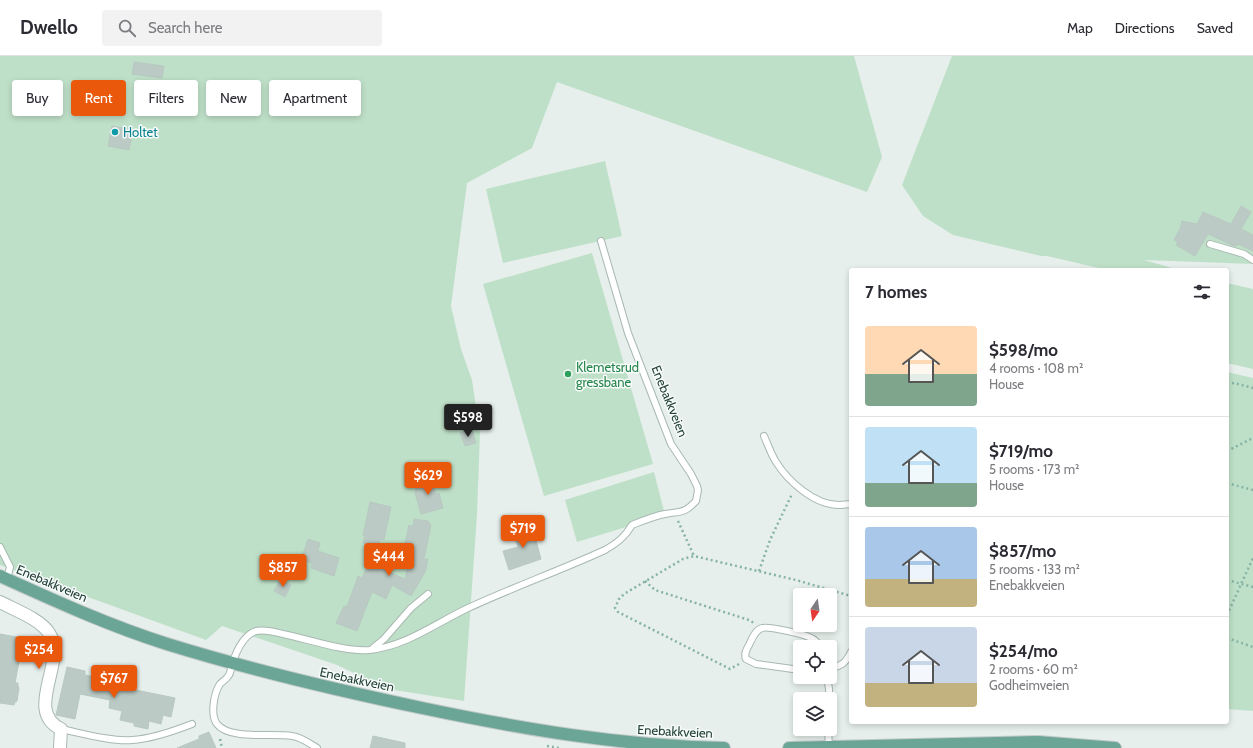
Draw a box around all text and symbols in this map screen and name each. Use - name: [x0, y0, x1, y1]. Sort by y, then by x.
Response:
- search box: [102, 10, 382, 46]
- text: Dwello: [20, 16, 78, 39]
- icon: search: [116, 17, 138, 39]
- text: Search here: [148, 19, 222, 37]
- text: Map: [1067, 19, 1093, 37]
- text: Directions: [1115, 19, 1175, 37]
- text: Saved: [1197, 19, 1233, 37]
- chip: Buy: [12, 80, 63, 116]
- chip: Rent: [71, 80, 126, 116]
- chip: Filters: [134, 80, 198, 116]
- chip: New: [206, 80, 261, 116]
- chip: Apartment: [269, 80, 361, 116]
- place label: Holtet: [123, 124, 158, 140]
- marker: Holtet: [110, 127, 120, 137]
- icon: filters: [1191, 281, 1213, 303]
- text: 7 homes: [865, 282, 927, 302]
- text: $598/mo: [989, 340, 1058, 360]
- icon: home: [897, 342, 945, 390]
- place label: Klemetsrud gressbane: [576, 359, 639, 390]
- text: 4 rooms · 108 m²: [989, 360, 1083, 376]
- street label: Enebakkveien: [648, 363, 692, 439]
- marker: Klemetsrud gressbane: [563, 369, 573, 379]
- text: House: [989, 376, 1024, 392]
- pin: $598: [444, 404, 492, 438]
- text: $598: [453, 409, 483, 425]
- text: $719/mo: [989, 441, 1053, 461]
- icon: home: [897, 443, 945, 491]
- text: 5 rooms · 173 m²: [989, 461, 1079, 477]
- pin: $629: [404, 462, 452, 496]
- text: $629: [413, 467, 443, 483]
- text: House: [989, 477, 1024, 493]
- pin: $719: [499, 515, 547, 549]
- text: $719: [510, 520, 536, 536]
- text: $857/mo: [989, 541, 1056, 561]
- pin: $444: [365, 543, 413, 577]
- icon: home: [897, 543, 945, 591]
- text: $444: [373, 548, 405, 564]
- pin: $857: [259, 554, 307, 588]
- text: $857: [268, 559, 298, 575]
- street label: Enebakkveien: [14, 561, 90, 605]
- text: 5 rooms · 133 m²: [989, 561, 1080, 577]
- text: Enebakkveien: [989, 577, 1065, 593]
- north arrow: [793, 588, 837, 632]
- map controls: [793, 588, 837, 736]
- pin: $254: [15, 636, 63, 670]
- button: locate: [793, 640, 837, 684]
- text: $254: [24, 641, 54, 657]
- text: $254/mo: [989, 641, 1058, 661]
- icon: home: [897, 643, 945, 691]
- text: 2 rooms · 60 m²: [989, 661, 1078, 677]
- street label: Enebakkveien: [318, 663, 396, 695]
- pin: $767: [90, 665, 138, 699]
- text: $767: [100, 670, 128, 686]
- text: Godheimveien: [989, 677, 1069, 693]
- button: layers: [793, 692, 837, 736]
- street label: Enebakkveien: [637, 721, 713, 741]

